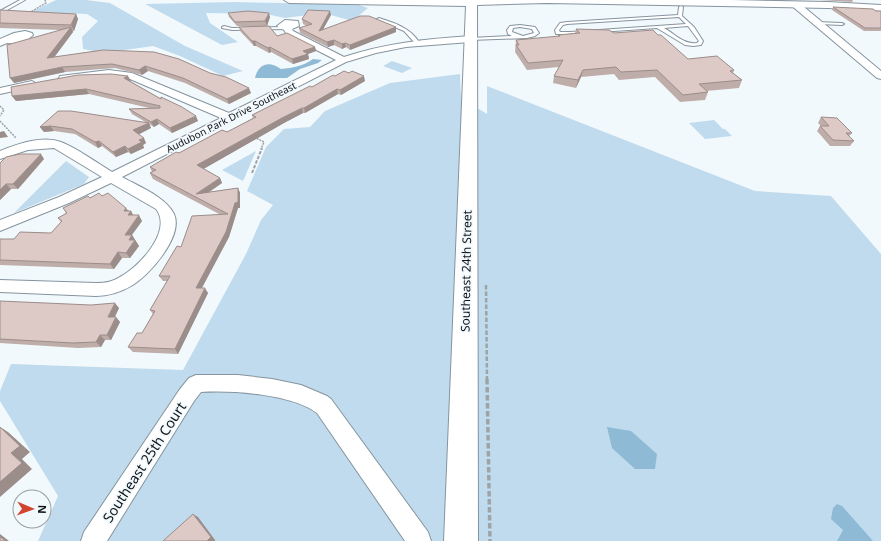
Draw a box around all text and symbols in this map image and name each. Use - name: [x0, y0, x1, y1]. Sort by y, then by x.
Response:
- street label: Audubon Park Drive Southeast: [164, 78, 299, 156]
- street label: Southeast 24th Street: [456, 209, 476, 332]
- street label: Southeast 25th Court: [98, 398, 190, 526]
- north arrow: [12, 489, 52, 529]
- text: N: [35, 505, 50, 514]

